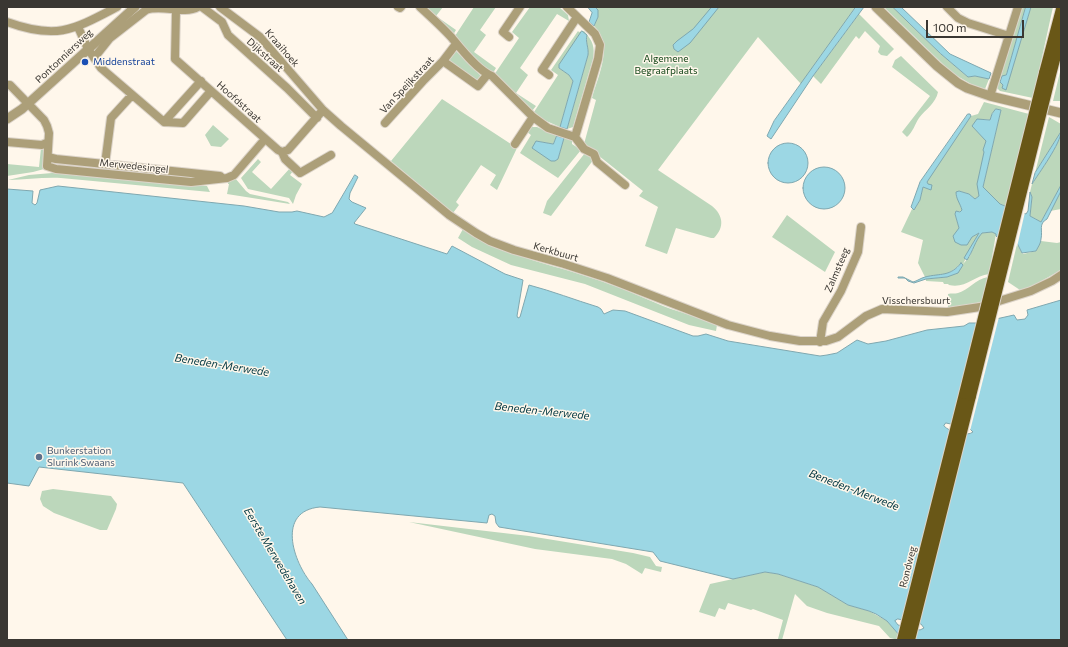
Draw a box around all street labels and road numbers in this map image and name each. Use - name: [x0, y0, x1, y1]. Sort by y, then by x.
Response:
- street label: Pontonniersweg: [33, 26, 95, 86]
- street label: Kraaihoek: [262, 27, 302, 69]
- street label: Dijkstraat: [244, 35, 286, 75]
- street label: Van Speijkstraat: [377, 54, 437, 116]
- street label: Hoofdstraat: [214, 79, 264, 125]
- street label: Merwedesingel: [99, 156, 169, 176]
- street label: Kerkbuurt: [532, 240, 580, 264]
- street label: Zalmsteeg: [822, 246, 852, 294]
- street label: Visschersbuurt: [882, 295, 950, 307]
- street label: Rondweg: [897, 545, 919, 589]

